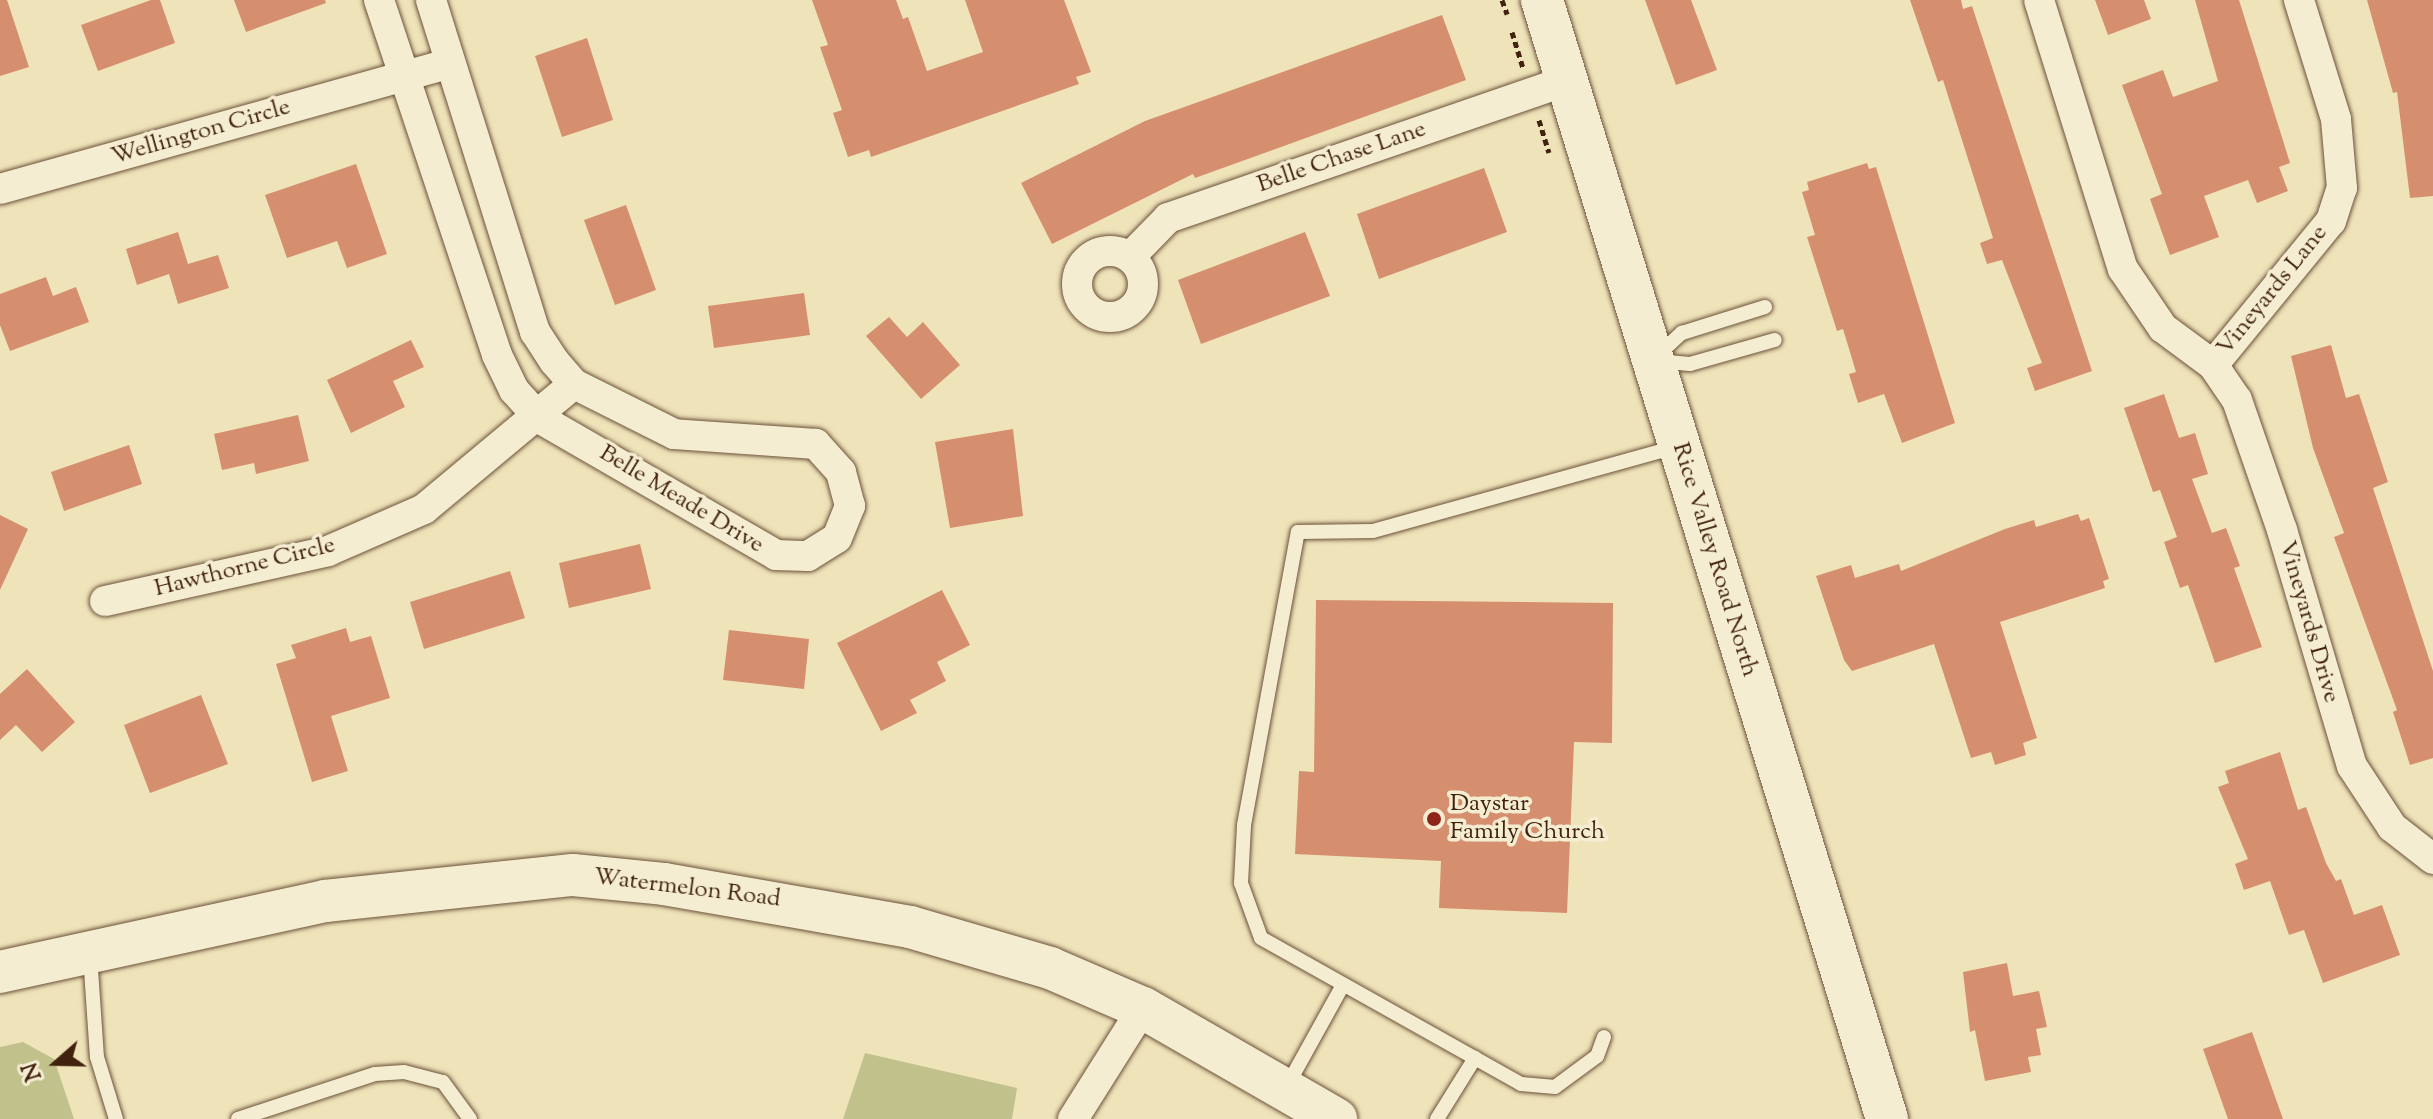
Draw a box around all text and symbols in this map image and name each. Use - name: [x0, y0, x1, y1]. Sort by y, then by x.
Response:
- street label: Wellington Circle: [108, 94, 294, 172]
- street label: Belle Chase Lane: [1254, 116, 1430, 200]
- street label: Vineyards Lane: [2211, 220, 2335, 362]
- street label: Rice Valley Road North: [1665, 439, 1763, 681]
- street label: Belle Meade Drive: [594, 440, 768, 560]
- street label: Hawthorne Circle: [152, 532, 338, 604]
- street label: Vineyards Drive: [2271, 538, 2345, 706]
- place label: Daystar Family Church: [1450, 791, 1605, 847]
- marker: Daystar Family Church: [1425, 810, 1443, 828]
- street label: Watermelon Road: [592, 863, 782, 915]
- north arrow: [16, 1023, 96, 1103]
- text: N: [15, 1057, 51, 1085]

